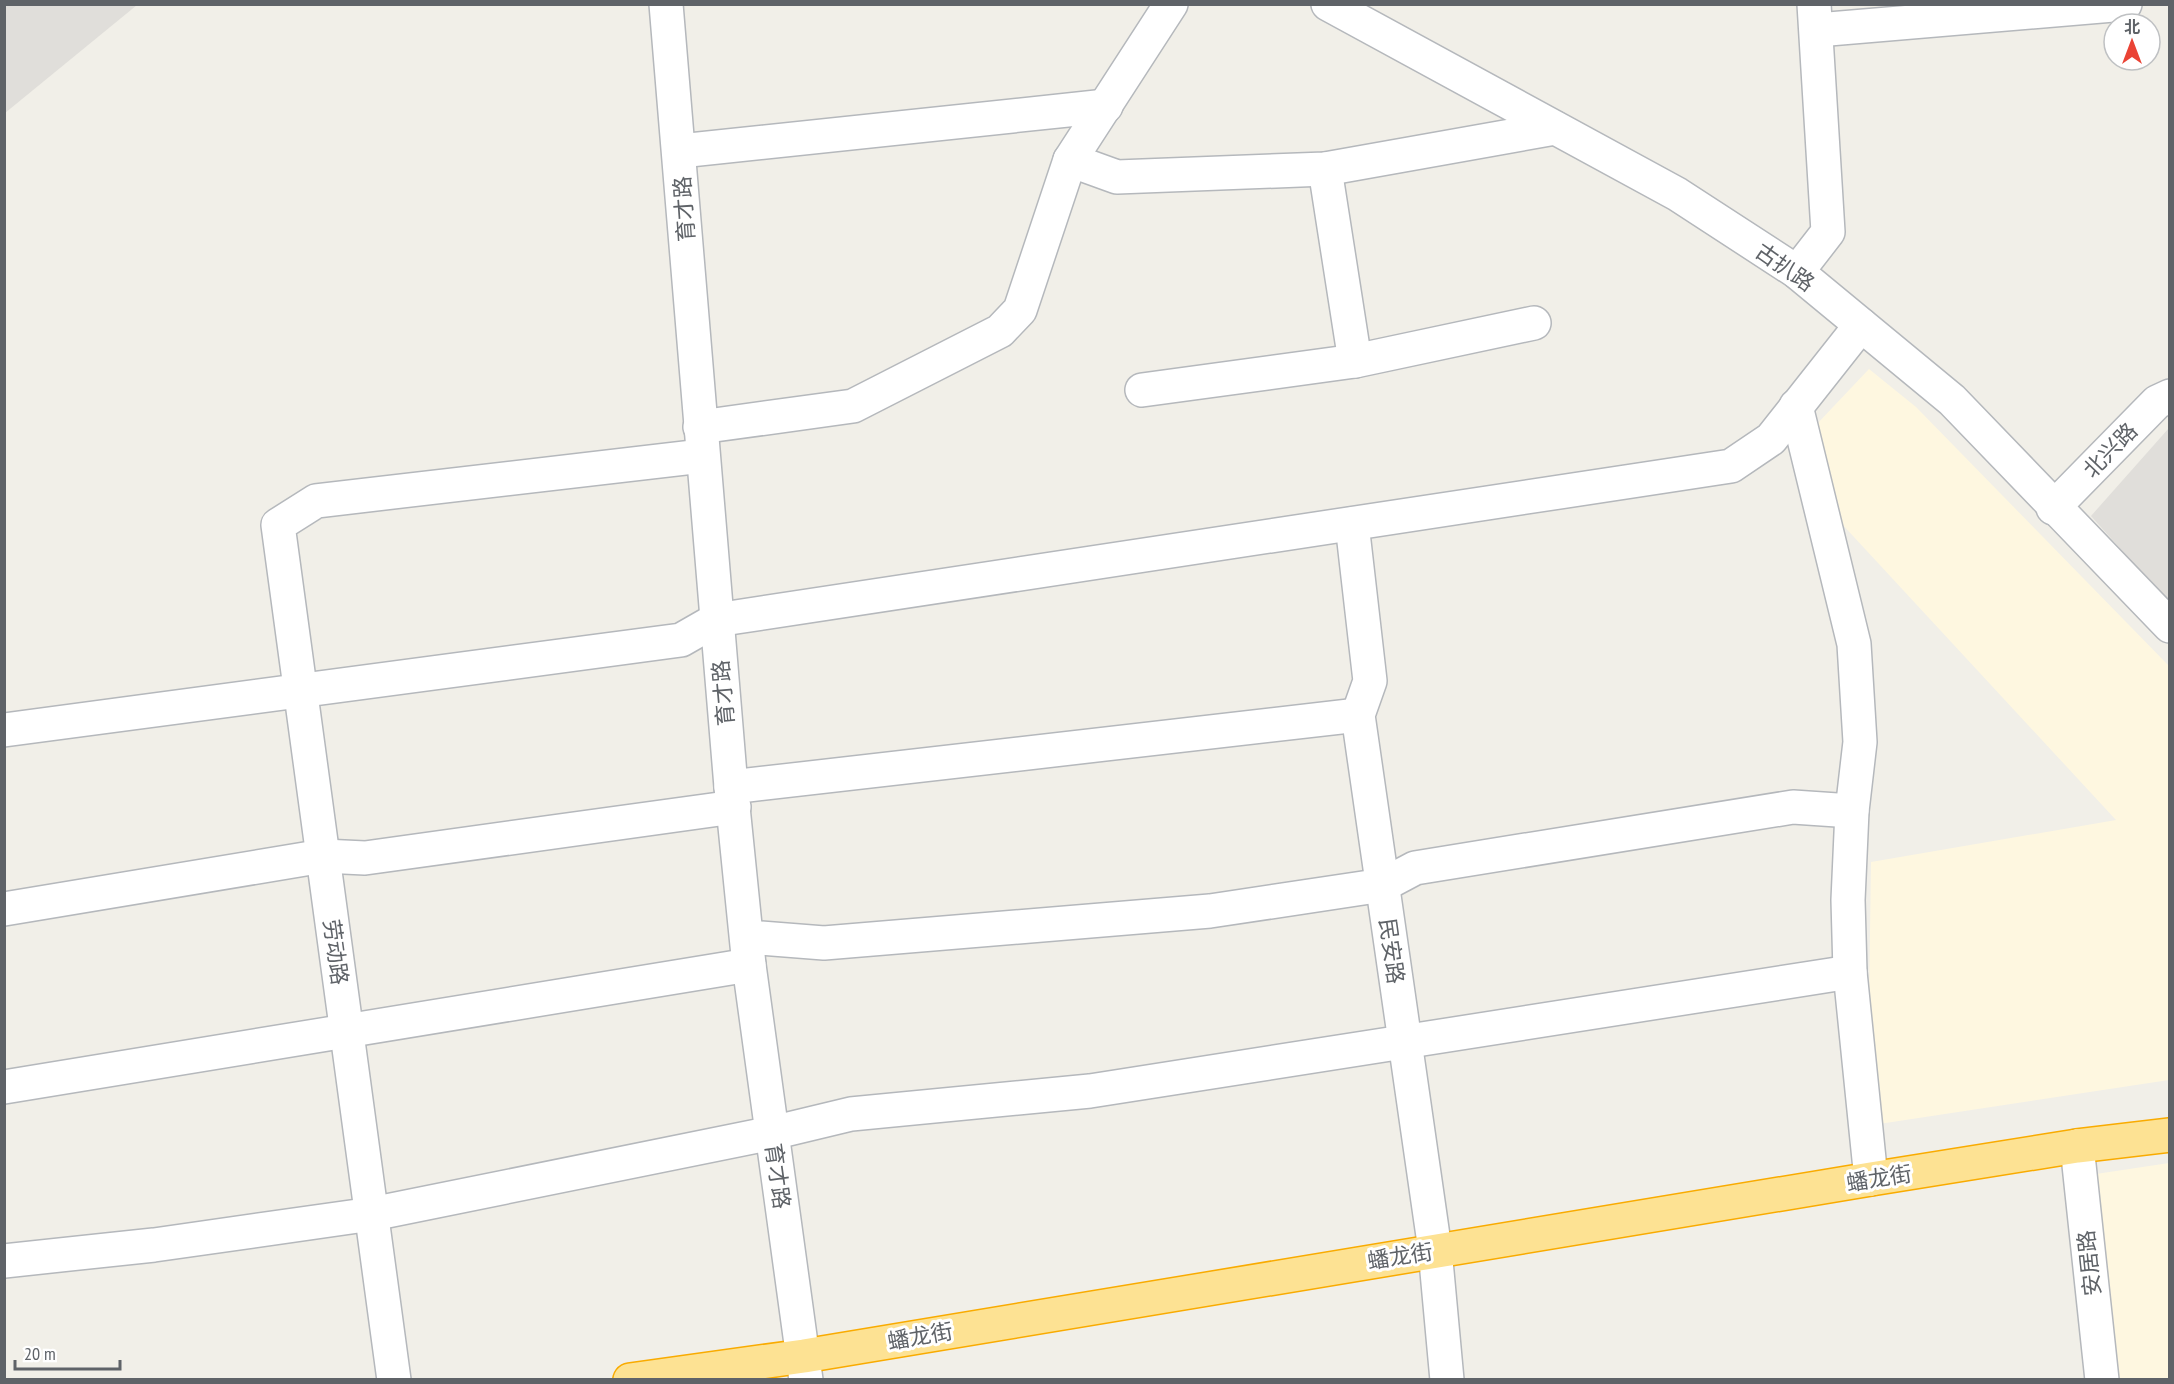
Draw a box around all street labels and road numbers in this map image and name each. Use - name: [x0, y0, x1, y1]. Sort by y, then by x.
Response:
- street label: 育才路: [668, 175, 700, 243]
- street label: 古扒路: [1750, 237, 1820, 297]
- street label: 北兴路: [2077, 417, 2143, 483]
- street label: 育才路: [706, 659, 740, 727]
- street label: 民安路: [1374, 916, 1410, 986]
- street label: 劳动路: [318, 917, 354, 987]
- street label: 育才路: [760, 1141, 796, 1211]
- street label: 蟠龙街: [1844, 1159, 1914, 1197]
- street label: 安居路: [2072, 1229, 2106, 1297]
- street label: 蟠龙街: [1365, 1237, 1435, 1275]
- street label: 蟠龙街: [885, 1316, 955, 1356]

